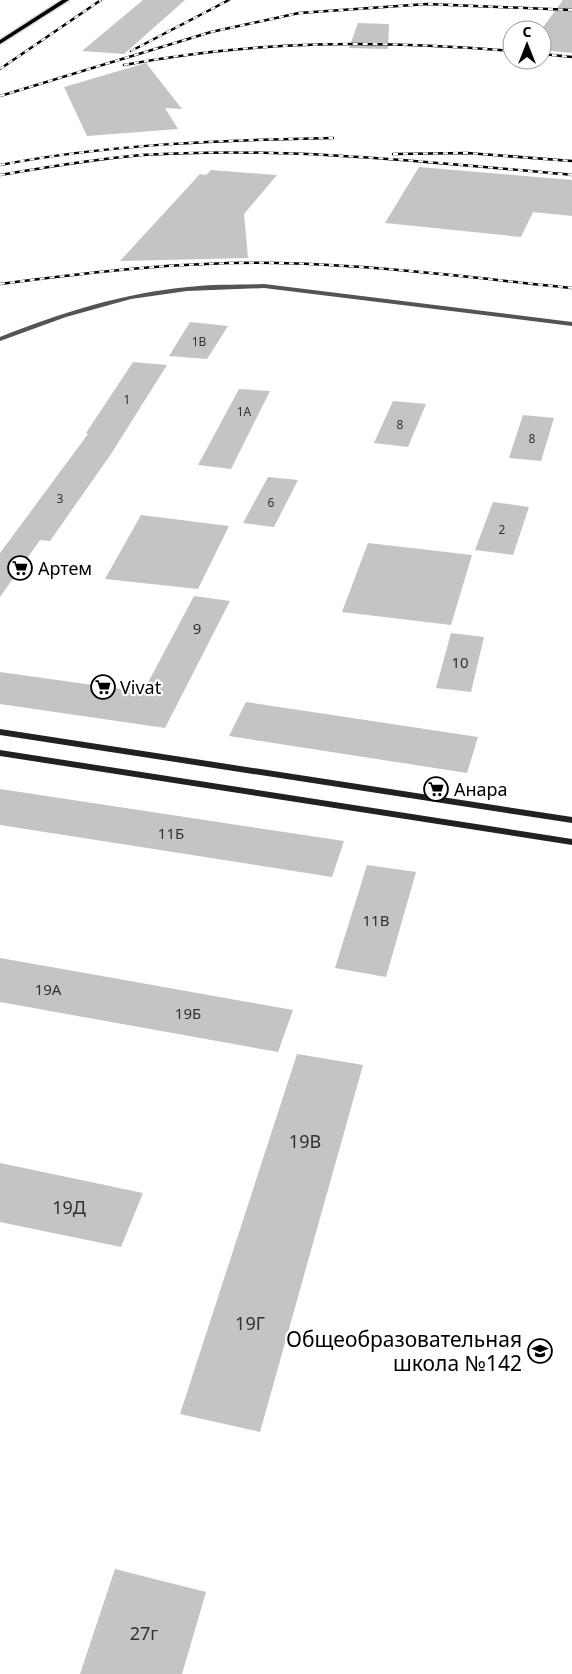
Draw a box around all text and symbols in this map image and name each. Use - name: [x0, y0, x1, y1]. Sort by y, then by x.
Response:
- north arrow: [502, 20, 552, 70]
- text: С: [522, 22, 532, 41]
- house number: 1В: [192, 333, 207, 350]
- house number: 1: [124, 391, 130, 408]
- house number: 1А: [237, 403, 252, 420]
- house number: 8: [397, 416, 404, 433]
- house number: 8: [529, 430, 536, 447]
- house number: 3: [57, 490, 64, 507]
- house number: 6: [268, 494, 275, 511]
- house number: 2: [499, 521, 506, 538]
- supermarket icon: Артем: [7, 555, 33, 581]
- place label: Артем: [38, 556, 92, 580]
- house number: 9: [193, 618, 201, 638]
- house number: 10: [451, 652, 469, 672]
- supermarket icon: Vivat: [90, 674, 116, 700]
- place label: Vivat: [120, 675, 162, 699]
- supermarket icon: Анара: [423, 776, 449, 802]
- place label: Анара: [454, 777, 508, 801]
- house number: 11Б: [158, 823, 184, 843]
- house number: 11В: [363, 910, 389, 930]
- house number: 19А: [35, 979, 62, 999]
- house number: 19Б: [175, 1003, 201, 1023]
- house number: 19В: [289, 1129, 321, 1153]
- house number: 19Д: [52, 1195, 86, 1219]
- house number: 19Г: [235, 1311, 265, 1335]
- place label: Общеобразовательная школа №142: [286, 1325, 522, 1377]
- school or university icon: Общеобразовательная школа №142: [527, 1338, 553, 1364]
- house number: 27г: [130, 1621, 158, 1645]

